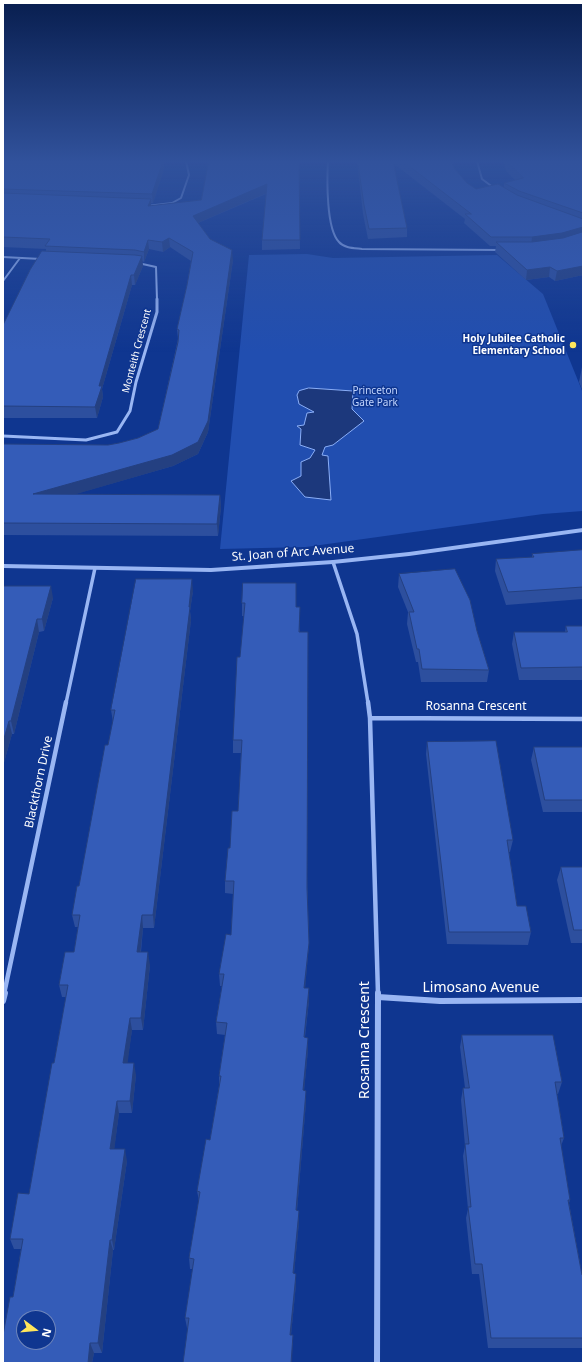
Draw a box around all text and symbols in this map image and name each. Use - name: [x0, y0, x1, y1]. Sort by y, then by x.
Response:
- street label: Monteith Crescent: [120, 308, 154, 394]
- place label: Holy Jubilee Catholic Elementary School: [463, 333, 565, 356]
- marker: Holy Jubilee Catholic Elementary School: [568, 340, 578, 350]
- park label: Princeton Gate Park: [352, 385, 398, 408]
- street label: St. Joan of Arc Avenue: [231, 542, 355, 564]
- street label: Rosanna Crescent: [426, 700, 526, 714]
- street label: Blackthorn Drive: [22, 735, 56, 829]
- street label: Limosano Avenue: [423, 980, 539, 996]
- street label: Rosanna Crescent: [357, 981, 373, 1099]
- north arrow: [16, 1310, 56, 1350]
- text: N: [39, 1327, 56, 1340]

